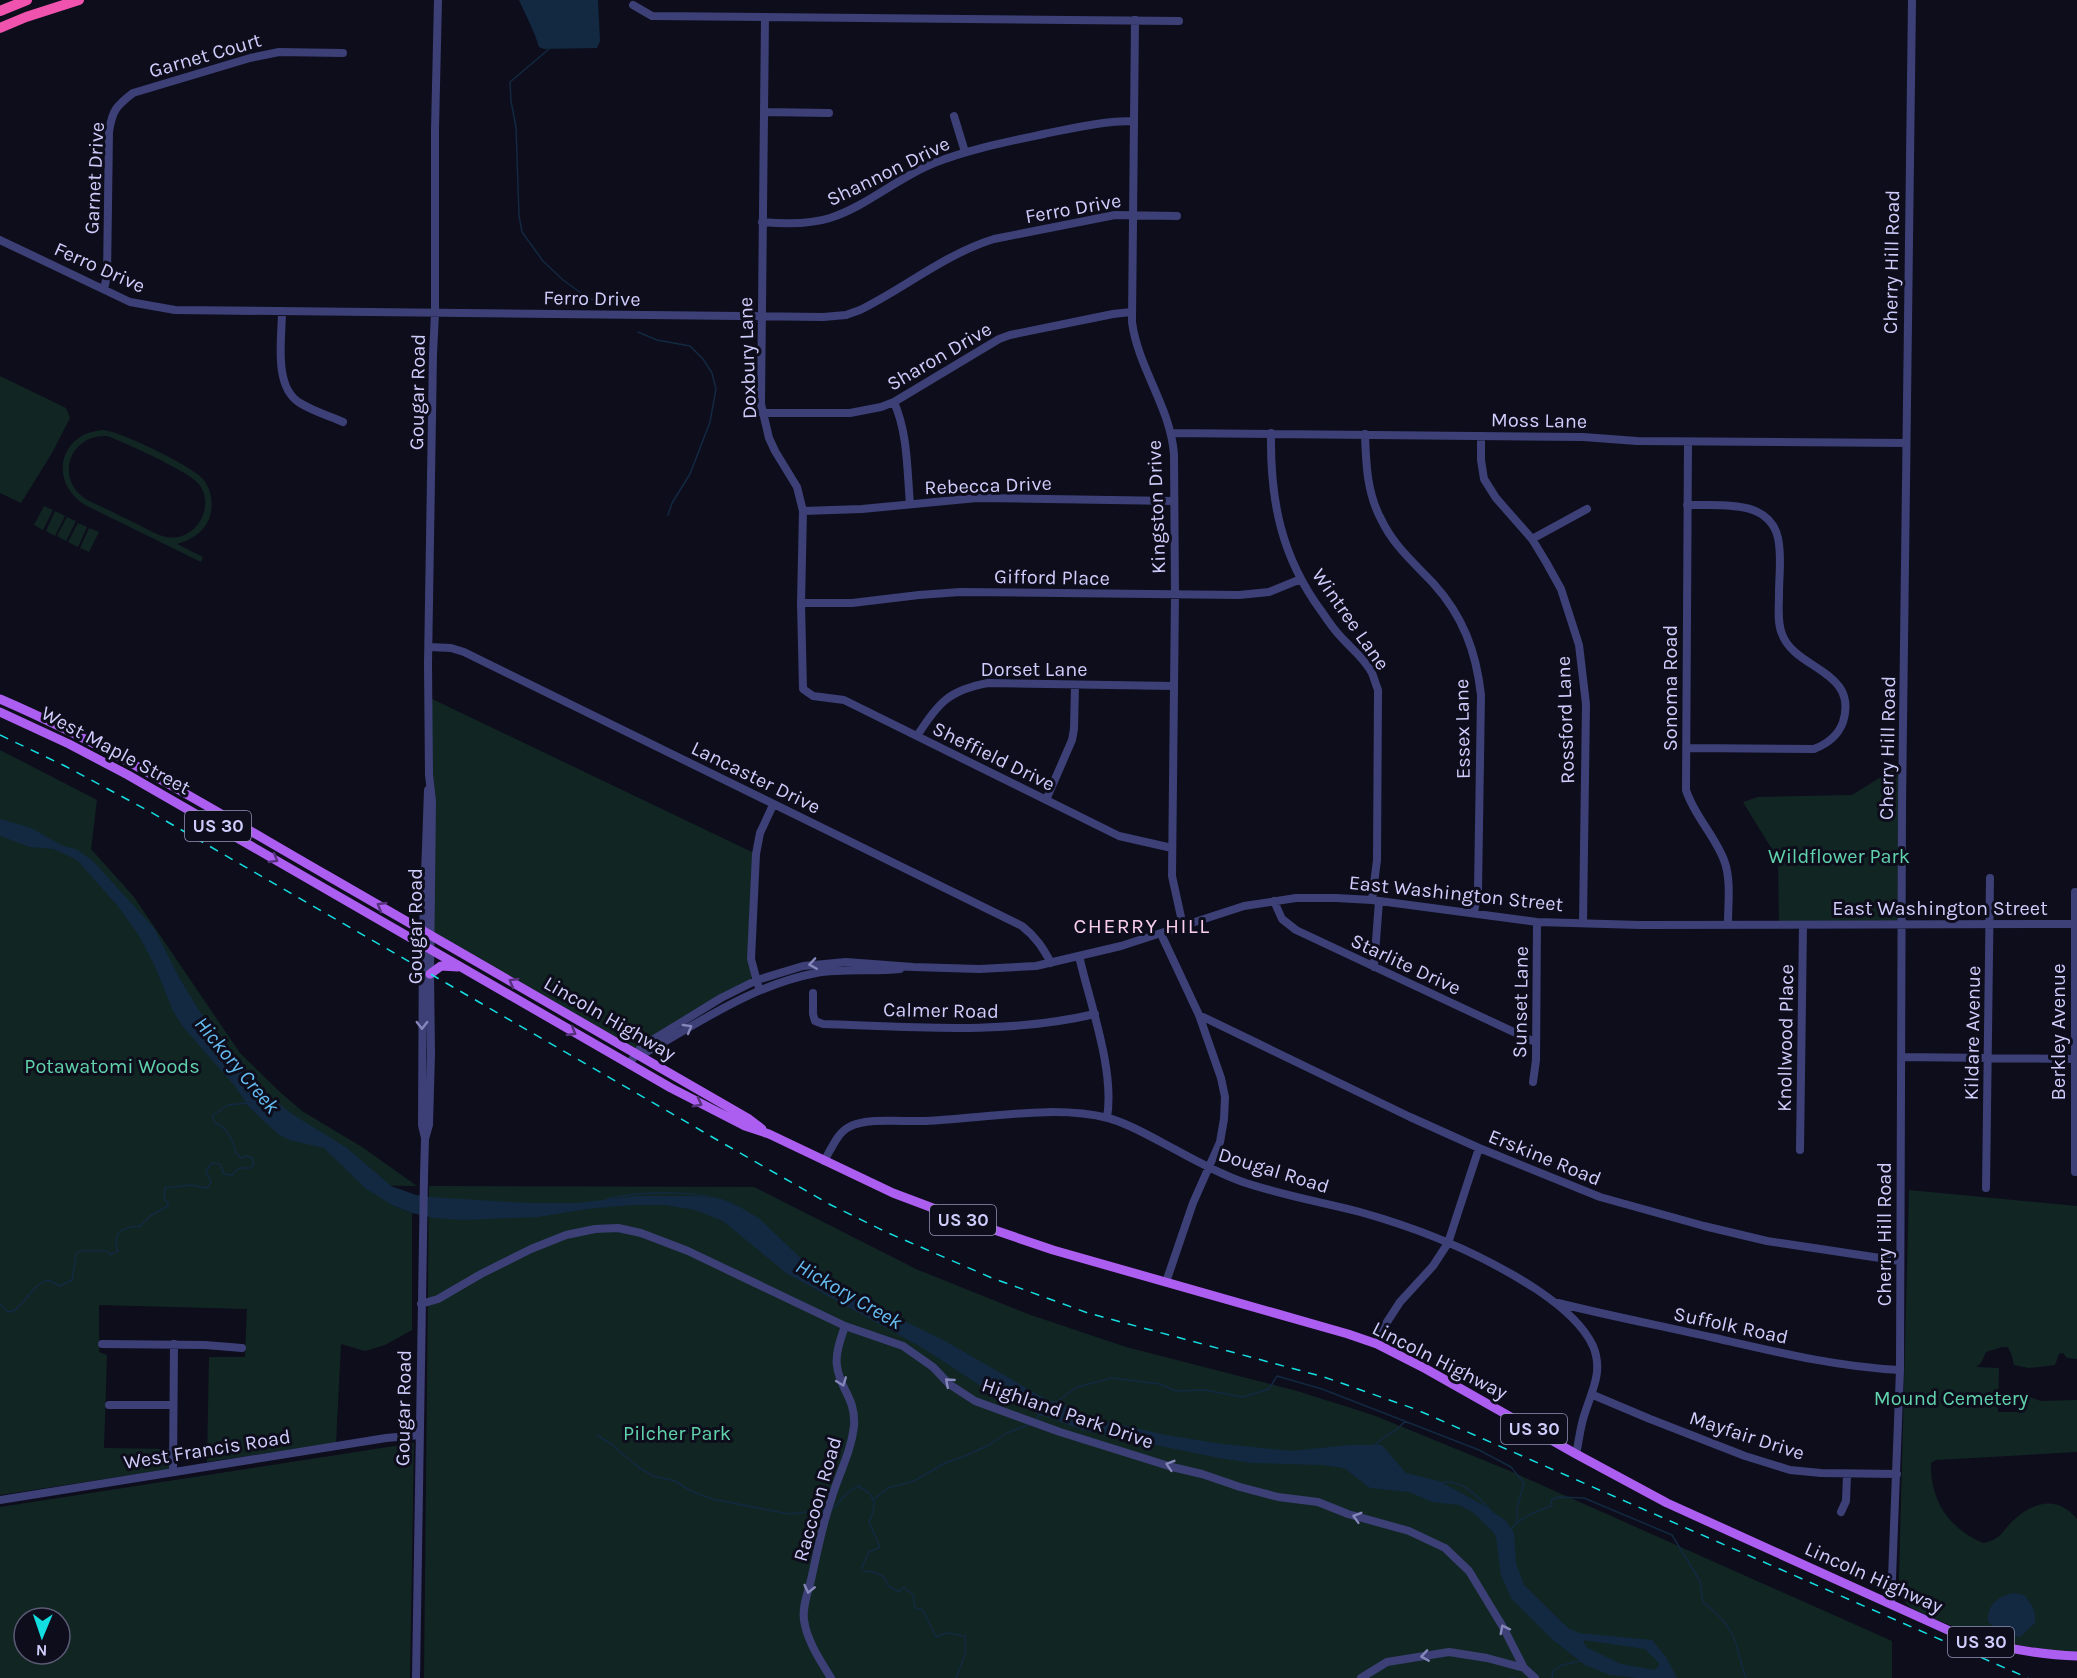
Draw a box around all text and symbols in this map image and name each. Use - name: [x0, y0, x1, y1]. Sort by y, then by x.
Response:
- street label: Garnet Court: [146, 28, 264, 82]
- street label: Garnet Drive: [80, 121, 109, 235]
- street label: Shannon Drive: [823, 132, 953, 211]
- street label: Ferro Drive: [1023, 189, 1123, 228]
- street label: Cherry Hill Road: [1879, 190, 1904, 334]
- street label: Ferro Drive: [51, 237, 149, 298]
- street label: Ferro Drive: [543, 286, 641, 311]
- street label: Doxbury Lane: [734, 296, 761, 420]
- street label: Sharon Drive: [883, 317, 996, 396]
- street label: Gougar Road: [405, 334, 430, 450]
- street label: Moss Lane: [1491, 408, 1587, 433]
- street label: Kingston Drive: [1143, 440, 1170, 574]
- street label: Rebecca Drive: [924, 472, 1052, 499]
- street label: Wintree Lane: [1307, 564, 1394, 674]
- street label: Gifford Place: [994, 565, 1110, 590]
- street label: Sonoma Road: [1659, 625, 1682, 751]
- street label: Rossford Lane: [1552, 656, 1579, 784]
- street label: Dorset Lane: [980, 658, 1088, 681]
- street label: Cherry Hill Road: [1875, 676, 1900, 820]
- street label: Essex Lane: [1450, 679, 1475, 779]
- street label: West Maple Street: [37, 701, 195, 800]
- street label: Sheffield Drive: [929, 717, 1059, 796]
- street label: Lancaster Drive: [687, 736, 824, 819]
- road number: US 30: [185, 811, 251, 841]
- park label: Wildflower Park: [1768, 845, 1910, 868]
- one-way arrow: [267, 851, 278, 863]
- street label: Gougar Road: [404, 868, 427, 984]
- street label: East Washington Street: [1348, 871, 1565, 916]
- street label: East Washington Street: [1832, 897, 2048, 920]
- one-way arrow: [377, 902, 387, 914]
- district label: CHERRY HILL: [1074, 914, 1211, 938]
- street label: Starlite Drive: [1347, 929, 1464, 1000]
- street label: Sunset Lane: [1508, 946, 1533, 1058]
- one-way arrow: [808, 958, 818, 970]
- street label: Knollwood Place: [1773, 964, 1798, 1112]
- street label: Berkley Avenue: [2047, 964, 2070, 1100]
- street label: Kildare Avenue: [1960, 965, 1985, 1101]
- street label: Lincoln Highway: [540, 971, 680, 1066]
- one-way arrow: [509, 978, 519, 990]
- street label: Calmer Road: [883, 998, 999, 1023]
- water label: Hickory Creek: [190, 1012, 285, 1118]
- one-way arrow: [416, 1021, 428, 1030]
- one-way arrow: [682, 1024, 692, 1036]
- one-way arrow: [566, 1025, 577, 1036]
- park label: Potawatomi Woods: [24, 1055, 200, 1078]
- one-way arrow: [692, 1096, 703, 1107]
- street label: Erskine Road: [1485, 1124, 1604, 1190]
- street label: Dougal Road: [1216, 1143, 1332, 1198]
- street label: Cherry Hill Road: [1873, 1162, 1896, 1306]
- road number: US 30: [930, 1205, 996, 1235]
- water label: Hickory Creek: [792, 1254, 907, 1334]
- street label: Suffolk Road: [1672, 1302, 1790, 1349]
- street label: Lincoln Highway: [1368, 1316, 1511, 1404]
- street label: Gougar Road: [391, 1350, 416, 1466]
- street label: Highland Park Drive: [979, 1373, 1157, 1454]
- one-way arrow: [835, 1376, 848, 1387]
- one-way arrow: [945, 1378, 956, 1389]
- park label: Mound Cemetery: [1874, 1387, 2028, 1410]
- street label: Mayfair Drive: [1686, 1406, 1807, 1465]
- road number: US 30: [1501, 1414, 1567, 1444]
- park label: Pilcher Park: [623, 1422, 731, 1445]
- street label: West Francis Road: [122, 1425, 292, 1474]
- street label: Raccoon Road: [789, 1434, 846, 1564]
- one-way arrow: [1165, 1460, 1176, 1472]
- one-way arrow: [1352, 1511, 1362, 1524]
- street label: Lincoln Highway: [1801, 1537, 1946, 1618]
- one-way arrow: [803, 1584, 816, 1594]
- north arrow: [12, 1606, 72, 1666]
- one-way arrow: [1500, 1625, 1511, 1636]
- road number: US 30: [1948, 1627, 2014, 1657]
- text: N: [35, 1641, 48, 1660]
- one-way arrow: [1421, 1649, 1431, 1662]

